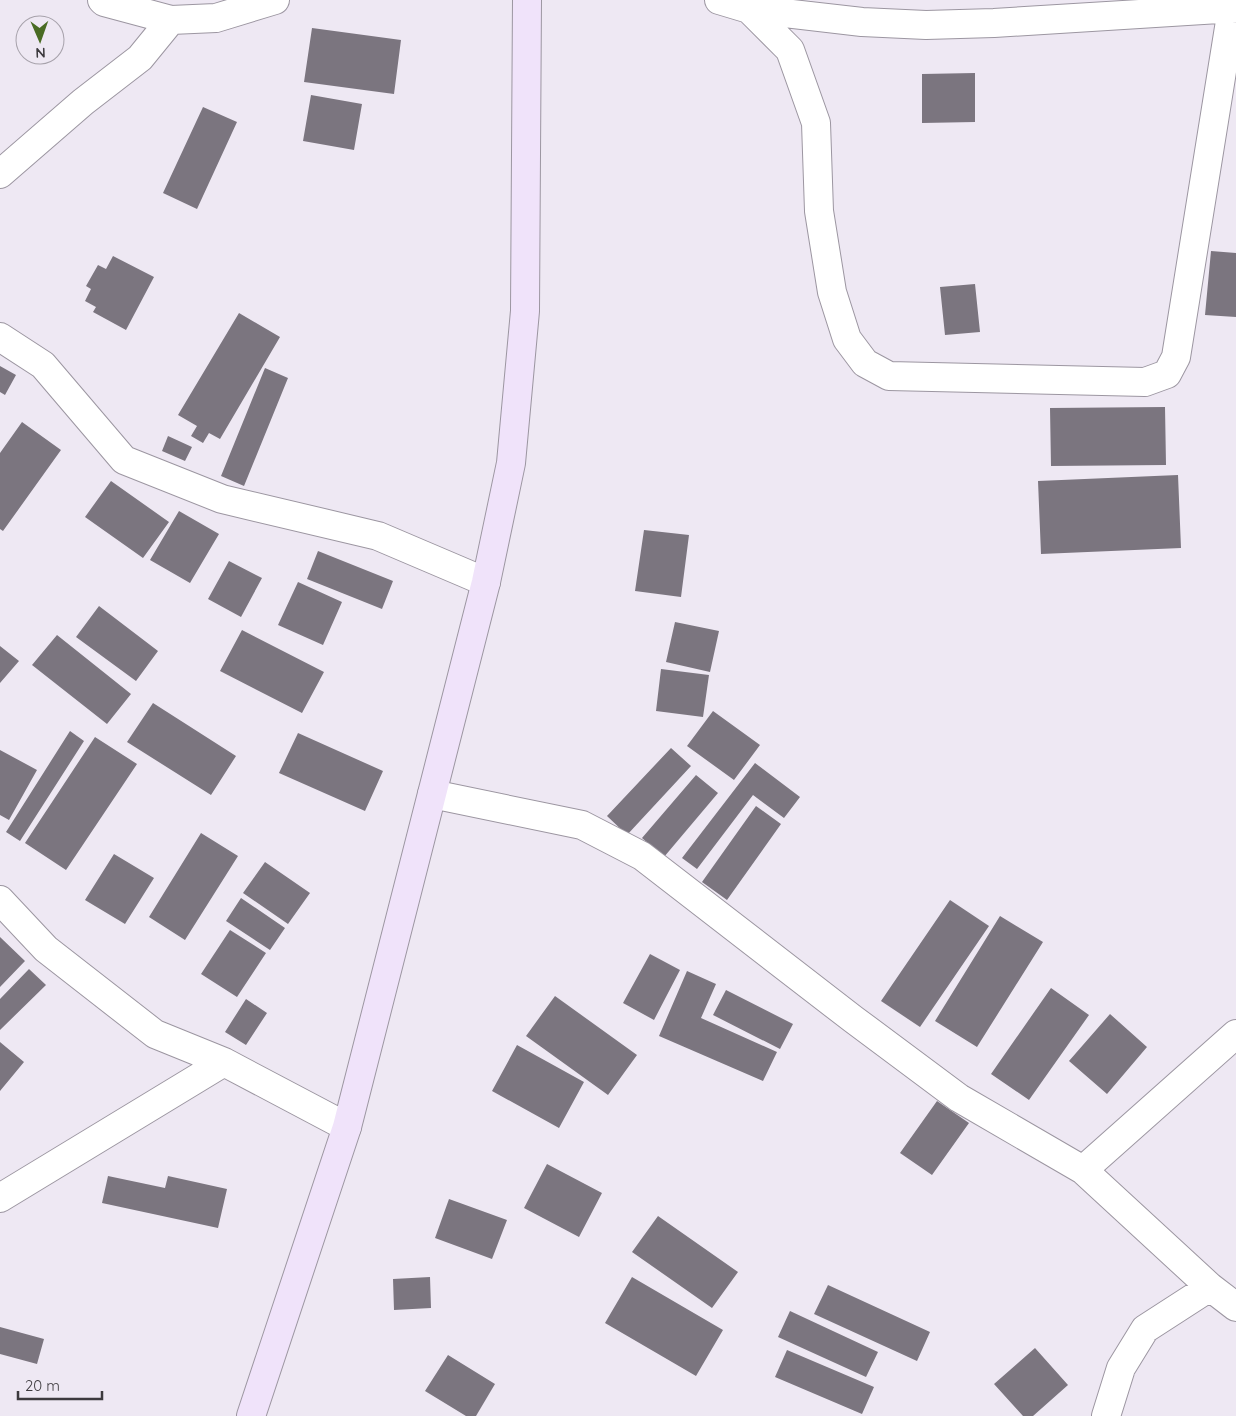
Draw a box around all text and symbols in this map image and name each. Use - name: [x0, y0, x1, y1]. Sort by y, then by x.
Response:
- north arrow: [15, 15, 65, 65]
- text: N: [35, 44, 46, 62]
- scale bar: [18, 1368, 101, 1400]
- text: 20 m: [25, 1376, 60, 1395]

